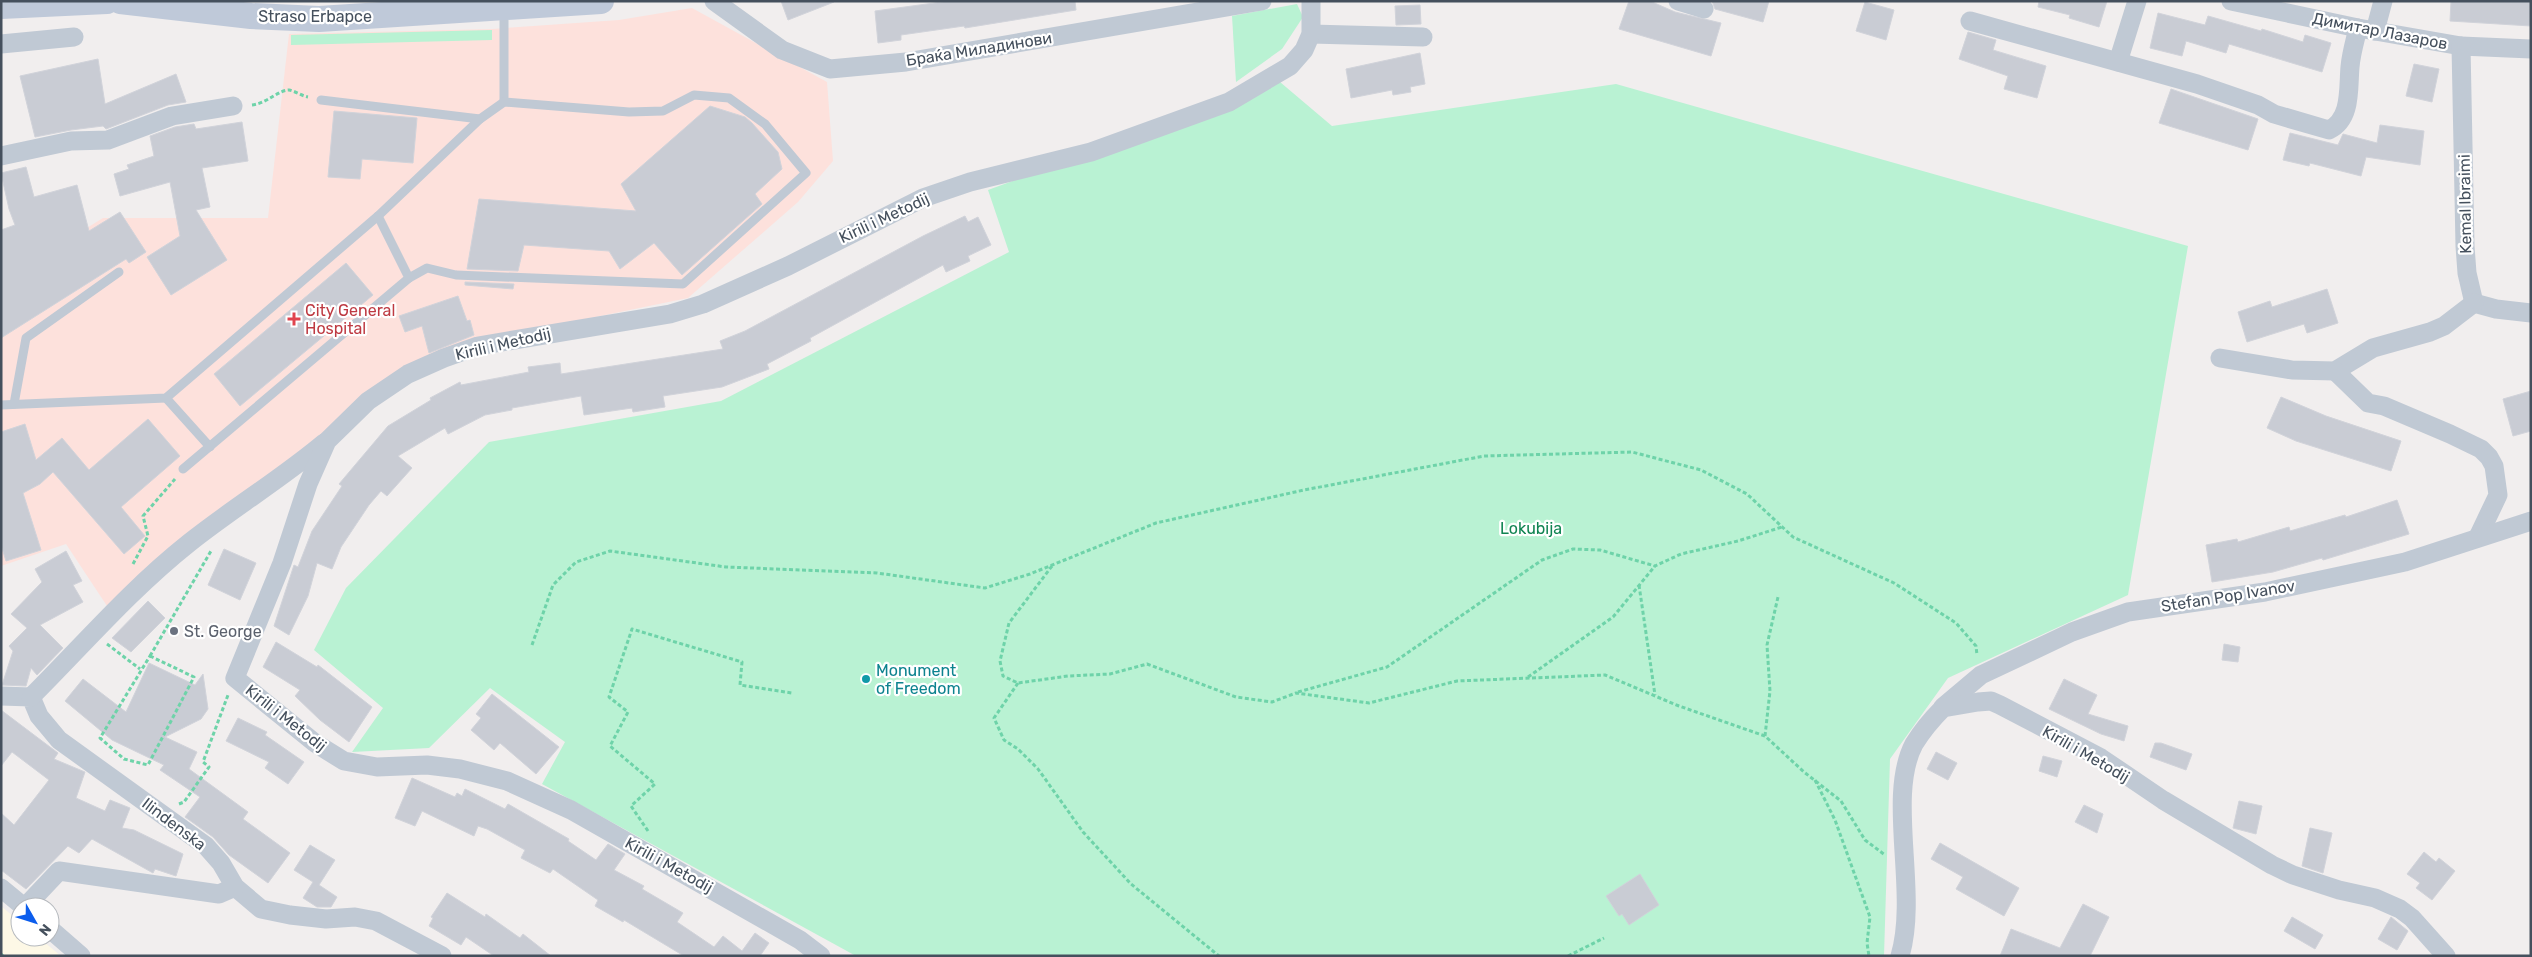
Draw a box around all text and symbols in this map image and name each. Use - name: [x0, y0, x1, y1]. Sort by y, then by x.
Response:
- street label: Straso Erbapce: [258, 7, 372, 26]
- street label: Димитар Лазаров: [2311, 9, 2449, 53]
- street label: Браќа Миладинови: [905, 28, 1053, 70]
- street label: Kemal Ibraimi: [2455, 154, 2475, 254]
- street label: Kirili i Metodij: [836, 189, 932, 247]
- place label: City General Hospital: [305, 301, 395, 338]
- marker: City General Hospital: [287, 312, 301, 326]
- street label: Kirili i Metodij: [453, 324, 553, 364]
- park label: Lokubija: [1500, 519, 1562, 538]
- street label: Stefan Pop Ivanov: [2160, 576, 2297, 616]
- place label: St. George: [184, 622, 262, 641]
- marker: St. George: [168, 625, 180, 637]
- place label: Monument of Freedom: [876, 661, 961, 698]
- marker: Monument of Freedom: [860, 673, 872, 685]
- street label: Kirili i Metodij: [242, 681, 330, 755]
- street label: Kirili i Metodij: [2039, 721, 2133, 787]
- street label: Ilindenska: [138, 794, 210, 854]
- street label: Kirili i Metodij: [622, 833, 716, 897]
- north arrow: [10, 897, 60, 947]
- text: N: [35, 921, 54, 939]

